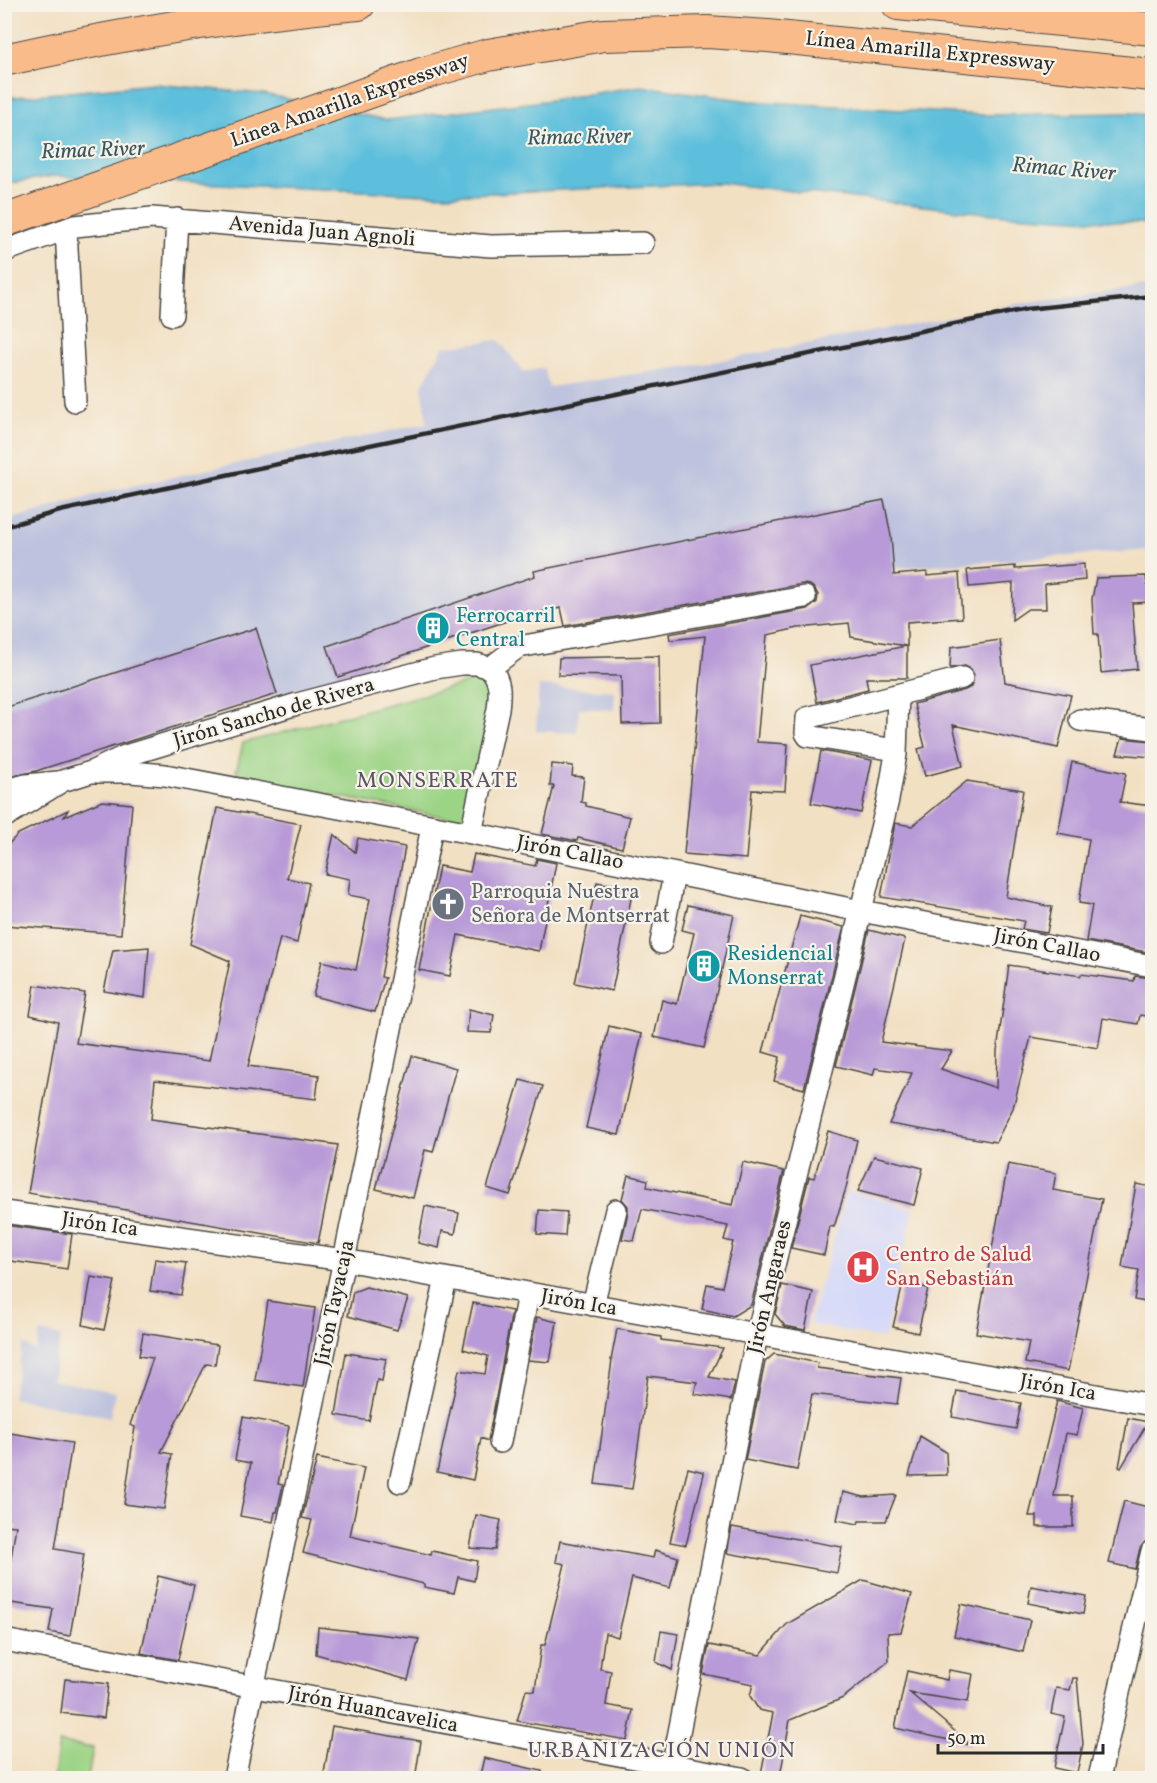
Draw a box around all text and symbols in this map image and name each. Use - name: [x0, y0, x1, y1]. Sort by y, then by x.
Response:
- street label: Línea Amarilla Expressway: [804, 24, 1057, 80]
- street label: Linea Amarilla Expressway: [227, 46, 474, 156]
- water label: Rimac River: [527, 122, 632, 154]
- water label: Rimac River: [40, 134, 146, 168]
- water label: Rimac River: [1011, 150, 1118, 190]
- street label: Avenida Juan Agnoli: [227, 209, 417, 255]
- place label: Ferrocarril Central: [456, 602, 556, 655]
- building icon: Ferrocarril Central: [415, 610, 451, 646]
- street label: Jirón Sancho de Rivera: [170, 670, 378, 756]
- district label: MONSERRATE: [357, 766, 519, 797]
- street label: Jirón Callao: [514, 828, 626, 878]
- place label: Parroquia Nuestra Señora de Montserrat: [471, 878, 670, 931]
- church icon: Parroquia Nuestra Señora de Montserrat: [430, 886, 466, 922]
- street label: Jirón Callao: [991, 921, 1103, 971]
- place label: Residencial Monserrat: [727, 940, 833, 993]
- building icon: Residencial Monserrat: [686, 948, 722, 984]
- street label: Jirón Ica: [60, 1205, 140, 1245]
- street label: Jirón Angaraes: [741, 1217, 799, 1357]
- street label: Jirón Tayacaja: [307, 1237, 363, 1369]
- place label: Centro de Salud San Sebastián: [886, 1241, 1032, 1294]
- hospital icon: Centro de Salud San Sebastián: [845, 1249, 881, 1285]
- street label: Jirón Ica: [538, 1282, 620, 1324]
- street label: Jirón Ica: [1017, 1367, 1099, 1409]
- street label: Jirón Huancavelica: [285, 1679, 461, 1741]
- scale bar: [938, 1717, 1103, 1755]
- text: 50 m: [947, 1727, 986, 1752]
- district label: URBANIZACIÓN UNIÓN: [528, 1736, 796, 1767]

